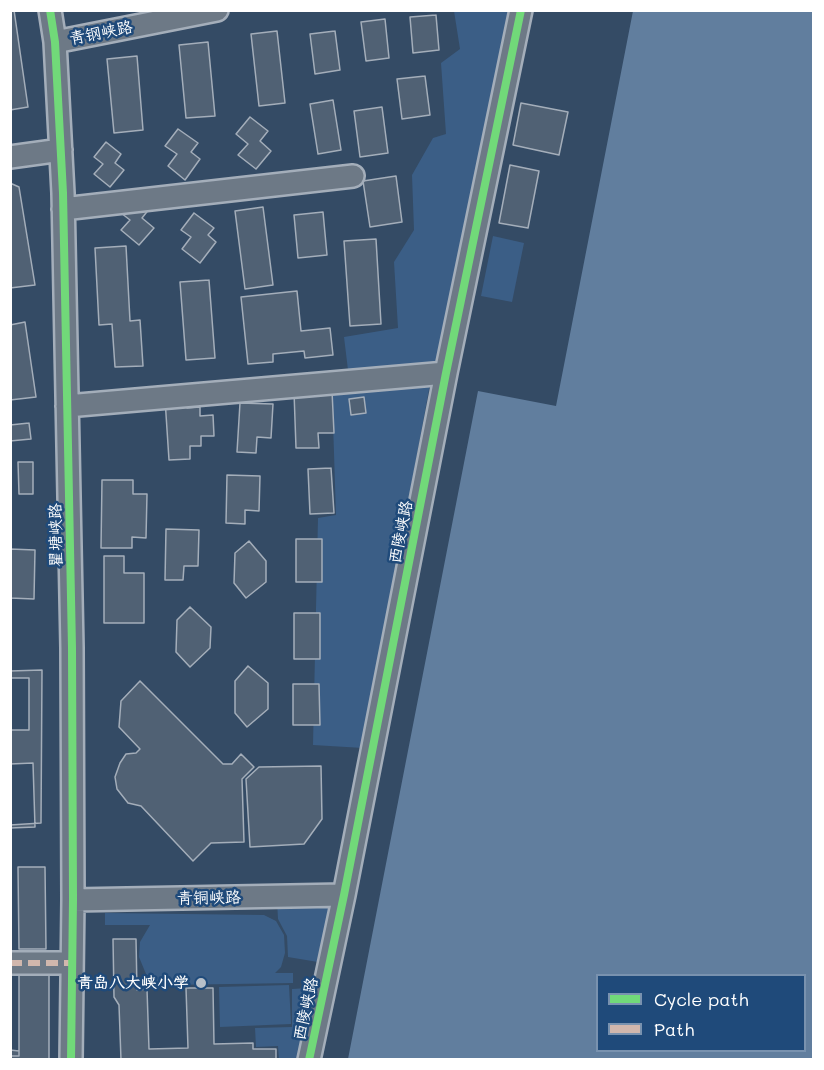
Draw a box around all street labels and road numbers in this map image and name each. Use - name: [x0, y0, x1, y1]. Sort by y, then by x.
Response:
- street label: 青钢峡路: [68, 17, 134, 49]
- street label: 西陵峡路: [385, 499, 417, 565]
- street label: 瞿塘峡路: [46, 503, 66, 567]
- street label: 青铜峡路: [177, 888, 241, 908]
- street label: 西陵峡路: [290, 976, 322, 1042]

